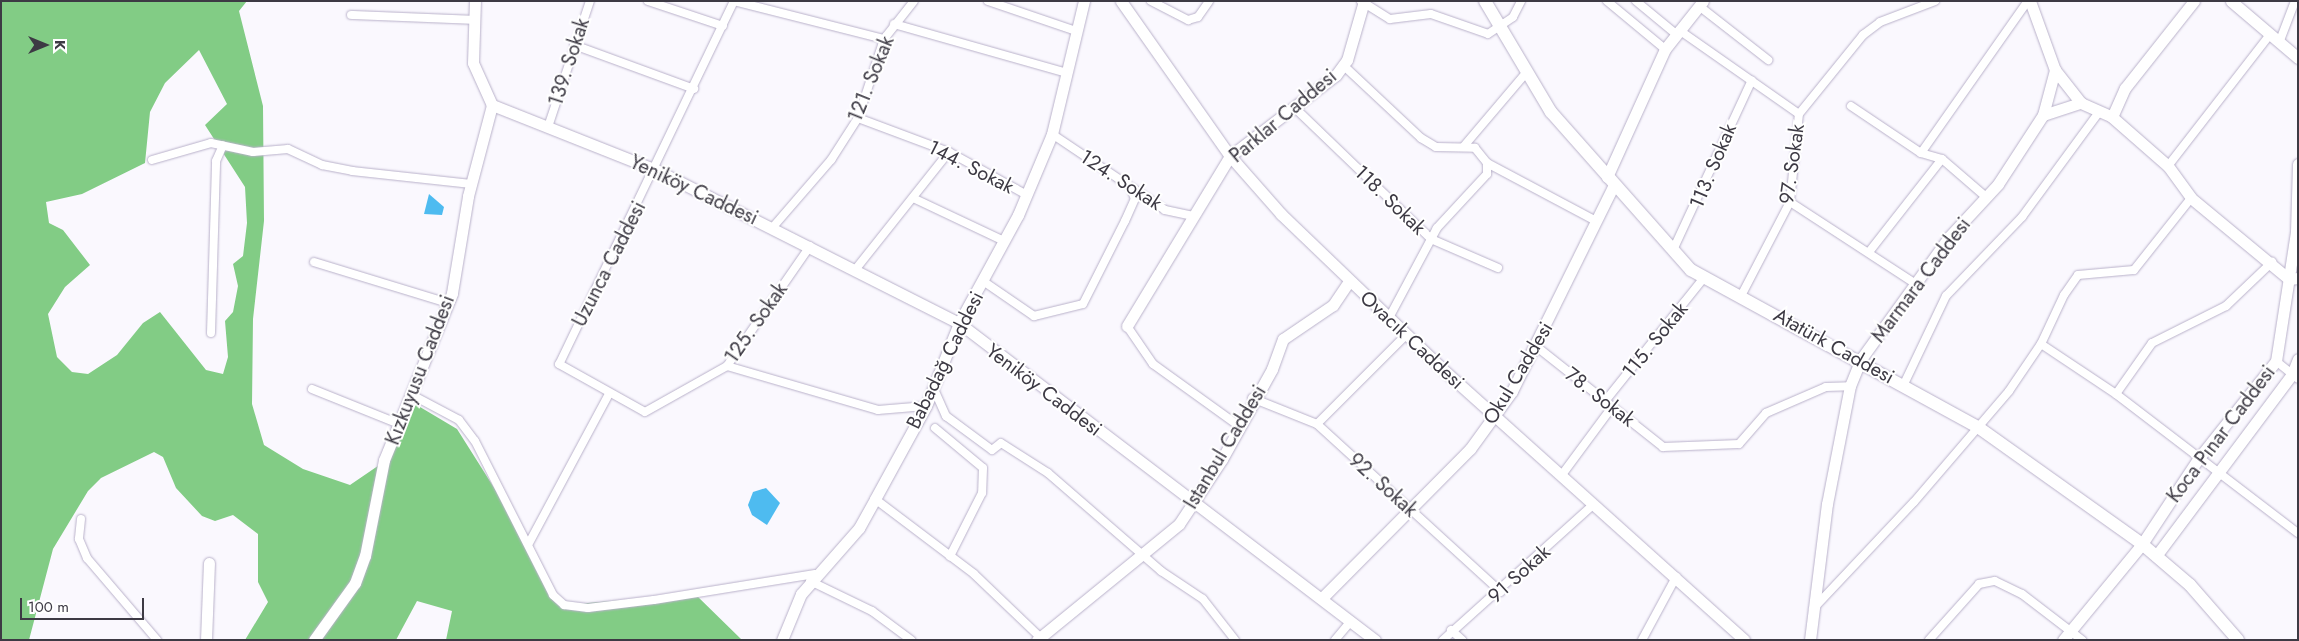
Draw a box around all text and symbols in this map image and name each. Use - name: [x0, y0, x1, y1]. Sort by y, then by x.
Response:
- street label: 139. Sokak: [544, 15, 594, 109]
- north arrow: [20, 20, 70, 70]
- street label: 121. Sokak: [843, 33, 899, 125]
- text: K: [50, 40, 70, 50]
- street label: Parklar Caddesi: [1225, 64, 1341, 168]
- street label: 113. Sokak: [1684, 120, 1742, 212]
- street label: 97. Sokak: [1775, 122, 1809, 206]
- street label: 144. Sokak: [924, 135, 1018, 199]
- street label: 124. Sokak: [1075, 145, 1167, 215]
- street label: Yeniköy Caddesi: [626, 150, 762, 230]
- street label: 118. Sokak: [1349, 160, 1431, 240]
- street label: Uzunca Caddesi: [567, 197, 651, 331]
- street label: Marmara Caddesi: [1866, 213, 1976, 347]
- street label: 125. Sokak: [720, 278, 792, 368]
- street label: Ovacık Caddesi: [1355, 286, 1469, 394]
- street label: Babadağ Caddesi: [901, 287, 989, 433]
- street label: Kızkuyusu Caddesi: [380, 292, 460, 448]
- street label: 115. Sokak: [1617, 297, 1693, 383]
- street label: Atatürk Caddesi: [1769, 303, 1899, 389]
- street label: Okul Caddesi: [1478, 317, 1558, 429]
- street label: Yeniköy Caddesi: [981, 339, 1107, 441]
- street label: Koca Pınar Caddesi: [2162, 361, 2280, 507]
- street label: 78. Sokak: [1560, 362, 1640, 432]
- street label: Istanbul Caddesi: [1179, 381, 1271, 513]
- street label: 92. Sokak: [1344, 448, 1422, 522]
- street label: 91 Sokak: [1483, 540, 1555, 608]
- scale bar: [22, 588, 146, 620]
- text: 100 m: [28, 596, 69, 618]

